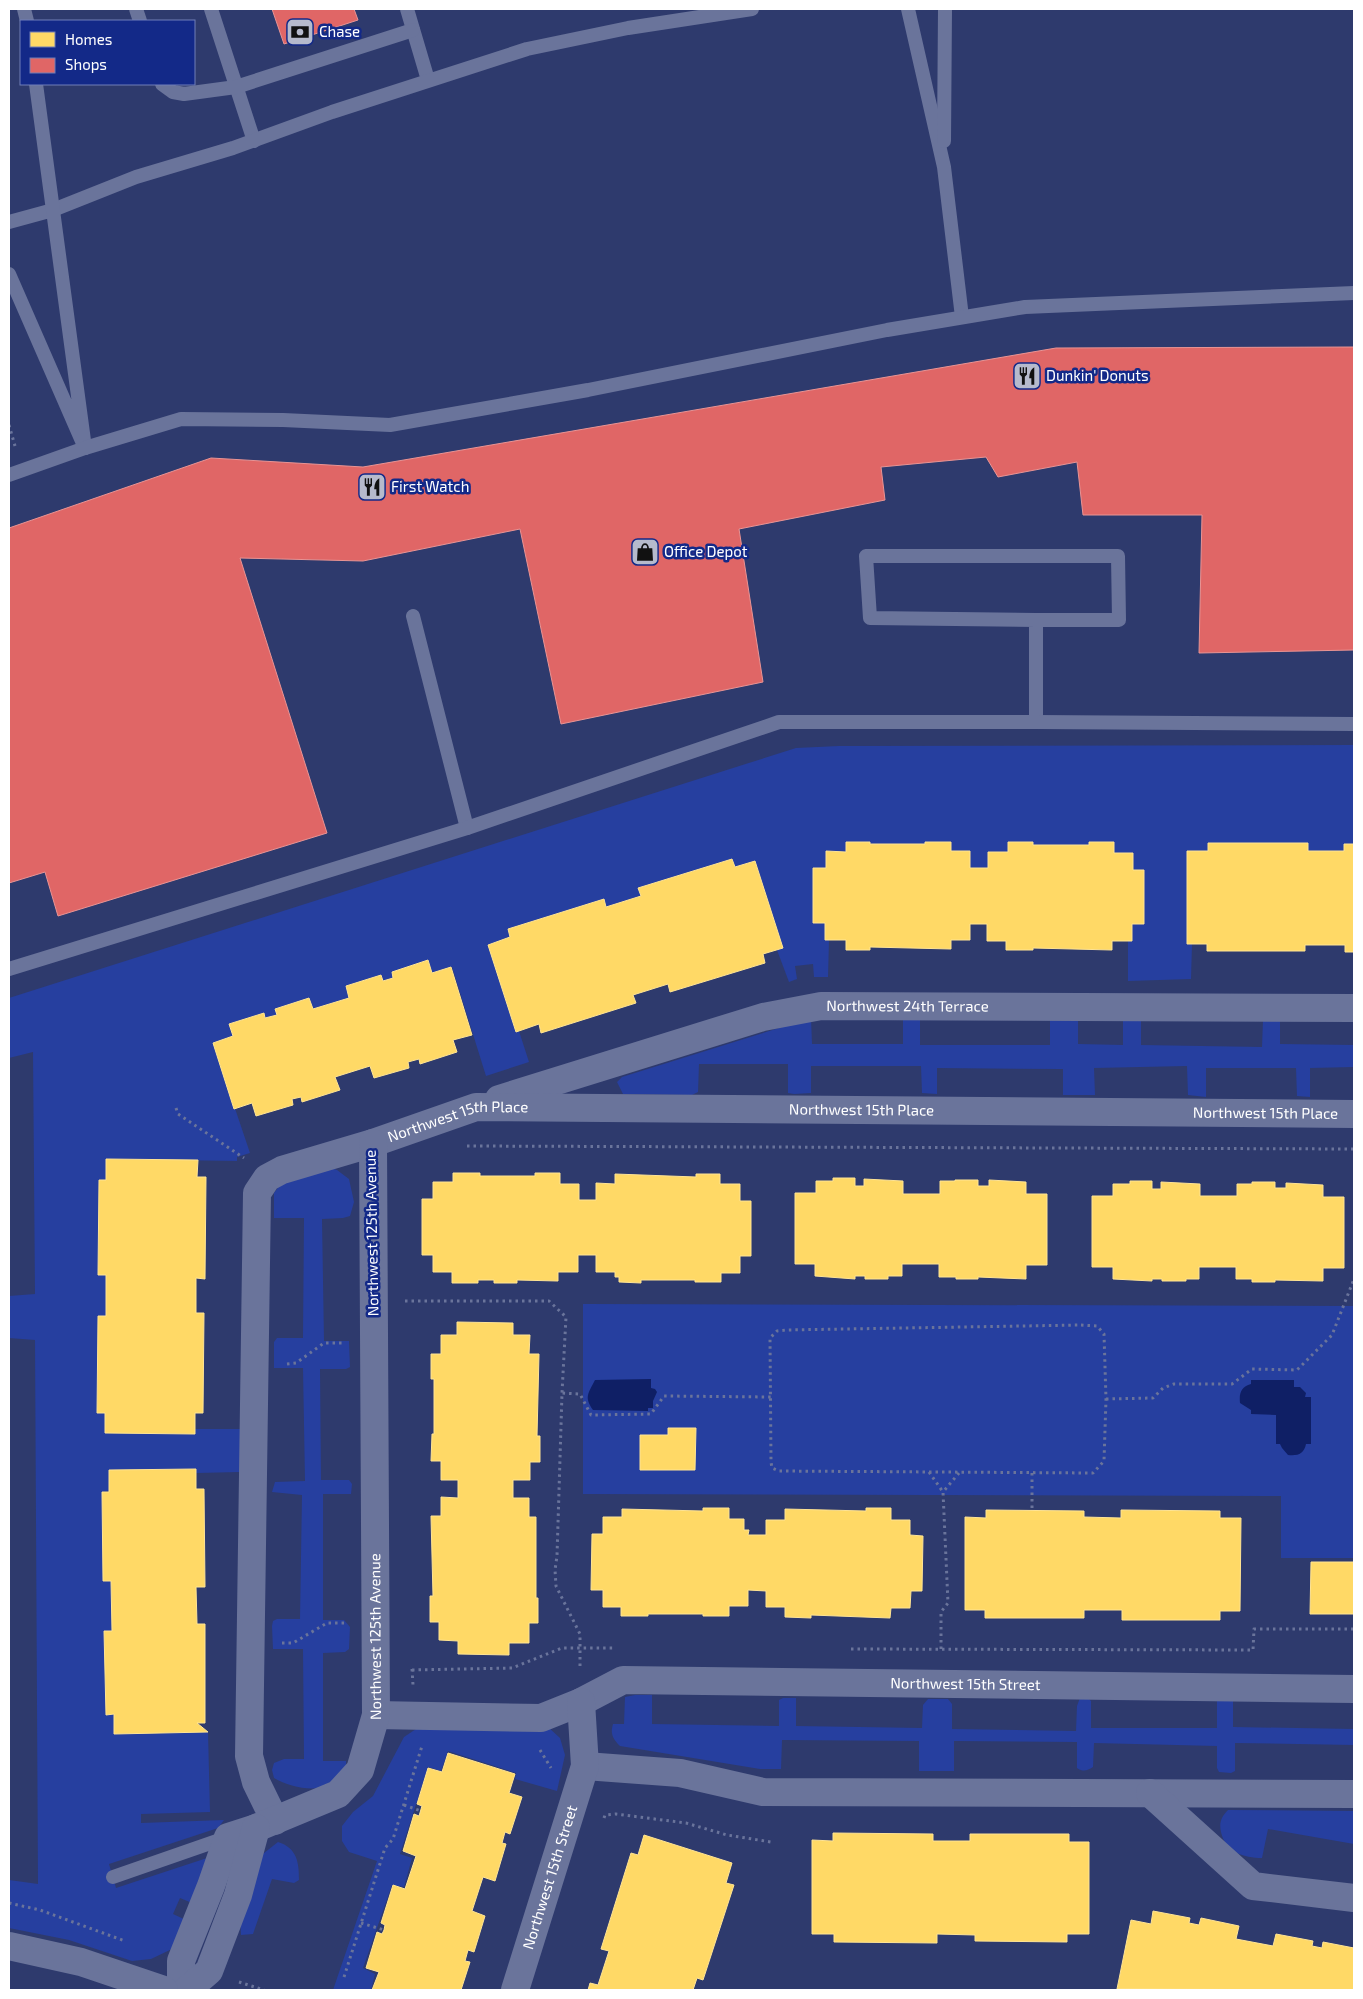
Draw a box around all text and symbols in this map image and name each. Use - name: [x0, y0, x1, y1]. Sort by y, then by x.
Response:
- bank icon: Chase: [285, 17, 315, 47]
- legend: [20, 20, 195, 85]
- place label: Chase: [319, 22, 360, 40]
- text: Homes: [65, 30, 112, 48]
- text: Shops: [65, 55, 107, 73]
- restaurant icon: Dunkin' Donuts: [1012, 361, 1042, 391]
- place label: Dunkin' Donuts: [1046, 366, 1149, 384]
- restaurant icon: First Watch: [357, 472, 387, 502]
- place label: First Watch: [391, 477, 469, 495]
- shop icon: Office Depot: [630, 537, 660, 567]
- place label: Office Depot: [664, 542, 748, 560]
- street label: Northwest 24th Terrace: [826, 996, 989, 1015]
- street label: Northwest 15th Place: [385, 1097, 528, 1145]
- street label: Northwest 15th Place: [789, 1099, 934, 1119]
- street label: Northwest 15th Place: [1193, 1103, 1338, 1122]
- street label: Northwest 125th Avenue: [361, 1150, 381, 1317]
- street label: Northwest 125th Avenue: [365, 1553, 384, 1720]
- street label: Northwest 15th Street: [890, 1673, 1041, 1693]
- street label: Northwest 15th Street: [518, 1802, 580, 1951]

